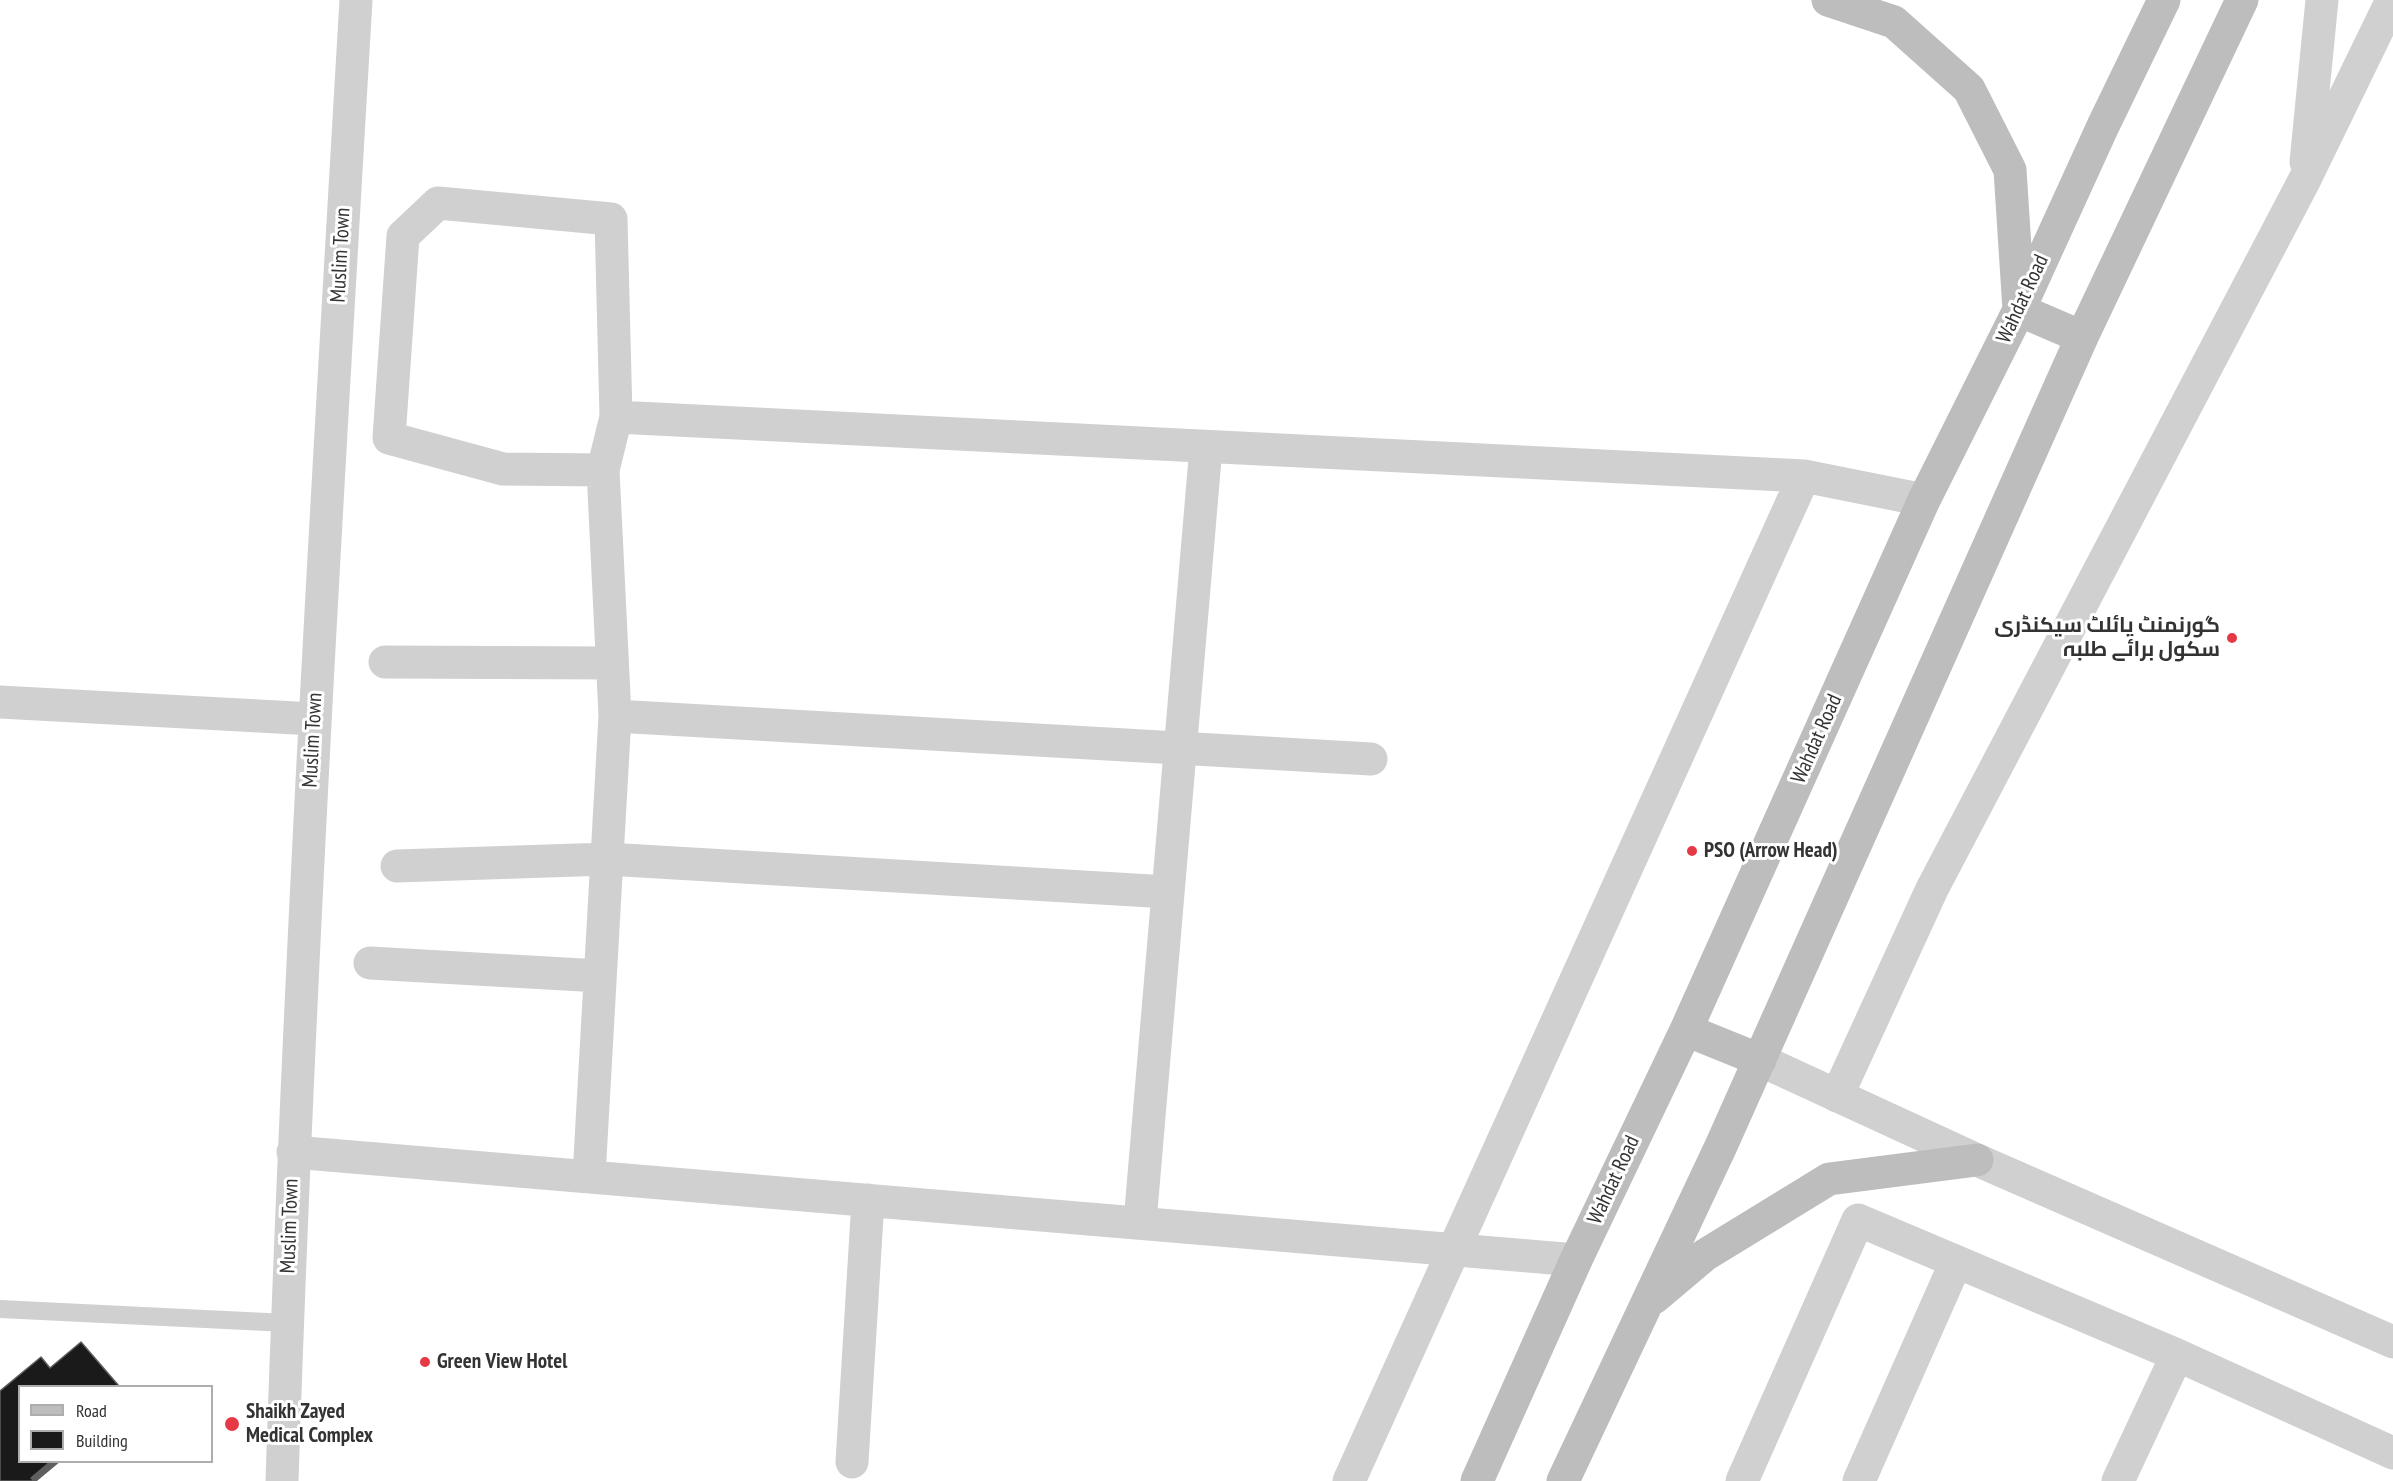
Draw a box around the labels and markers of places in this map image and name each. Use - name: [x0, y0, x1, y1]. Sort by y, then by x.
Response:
- place label: گورنمنٹ پائلٹ سیکنڈری سکول برائے طلبہ: [1994, 613, 2220, 663]
- marker: گورنمنٹ پائلٹ سیکنڈری سکول برائے طلبہ: [2225, 631, 2239, 645]
- place label: PSO (Arrow Head): [1704, 838, 1838, 864]
- marker: PSO (Arrow Head): [1685, 844, 1699, 858]
- place label: Green View Hotel: [437, 1349, 567, 1375]
- marker: Green View Hotel: [418, 1355, 432, 1369]
- place label: Shaikh Zayed Medical Complex: [246, 1399, 373, 1449]
- marker: Shaikh Zayed Medical Complex: [223, 1415, 241, 1433]

